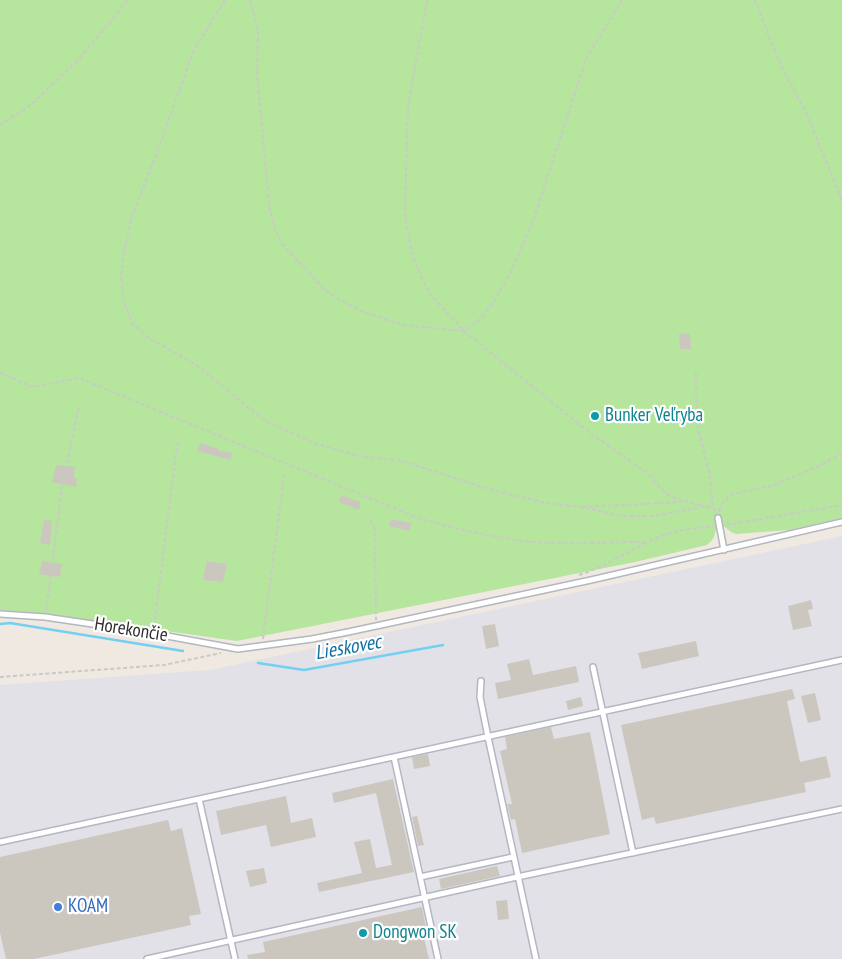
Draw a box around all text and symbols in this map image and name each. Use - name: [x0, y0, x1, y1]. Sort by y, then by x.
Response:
- place label: Bunker Veľryba: [605, 405, 703, 427]
- marker: Bunker Veľryba: [589, 410, 601, 422]
- street label: Horekončie: [93, 613, 169, 647]
- water label: Lieskovec: [313, 630, 383, 666]
- place label: KOAM: [68, 896, 108, 918]
- marker: KOAM: [52, 901, 64, 913]
- place label: Dongwon SK: [373, 922, 457, 944]
- marker: Dongwon SK: [357, 927, 369, 939]

